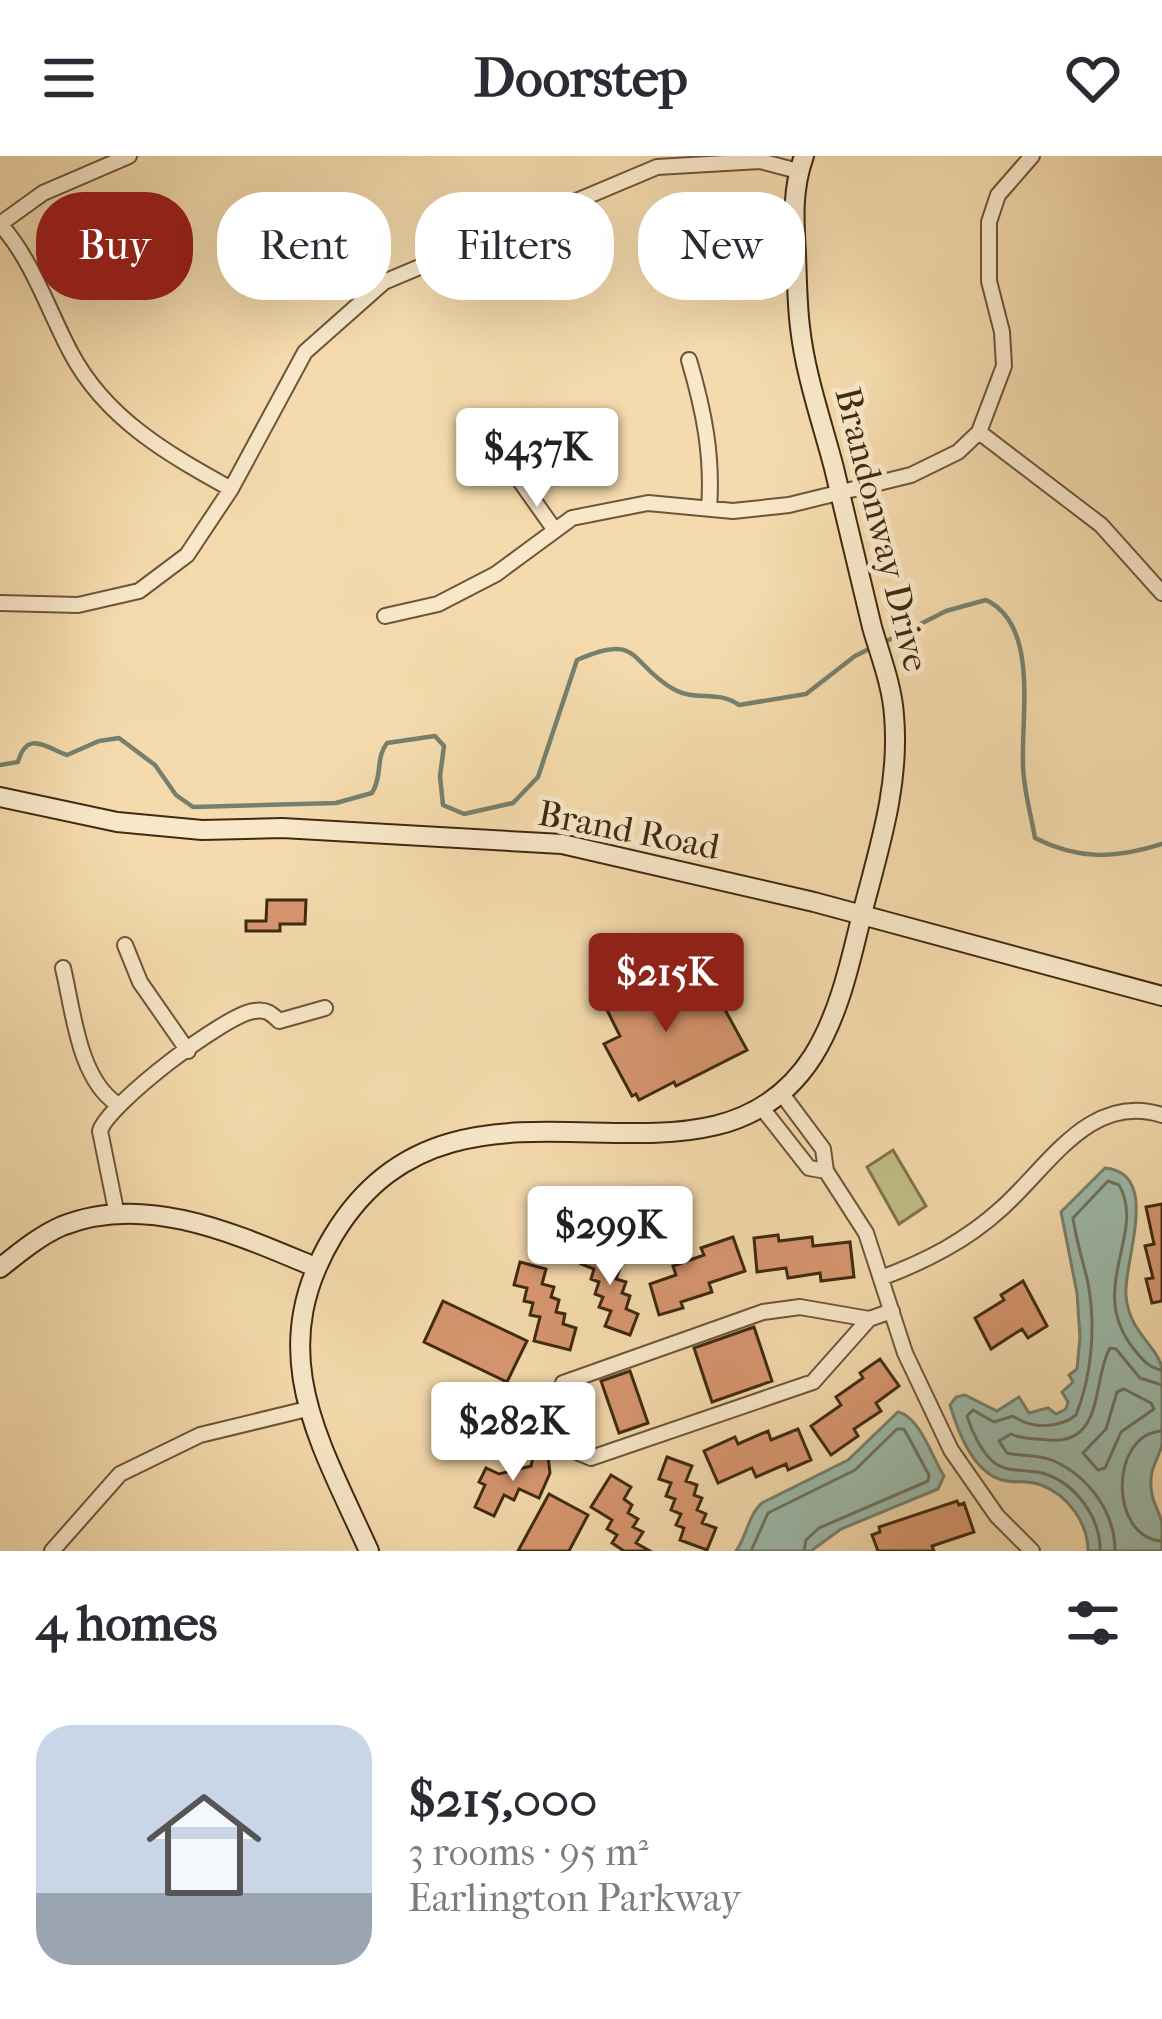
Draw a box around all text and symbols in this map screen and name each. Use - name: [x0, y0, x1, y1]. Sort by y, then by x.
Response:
- icon: menu: [36, 45, 102, 111]
- icon: heart: [1060, 45, 1126, 111]
- text: Doorstep: [474, 47, 688, 110]
- chip: Buy: [36, 192, 193, 300]
- chip: Rent: [217, 192, 391, 300]
- chip: Filters: [415, 192, 614, 300]
- chip: New: [638, 192, 805, 300]
- street label: Brandonway Drive: [826, 383, 938, 676]
- pin: $437K: [453, 408, 621, 510]
- text: $437K: [483, 424, 591, 470]
- street label: Brand Road: [535, 792, 723, 868]
- pin: $215K: [582, 933, 750, 1035]
- text: $215K: [616, 949, 716, 995]
- pin: $299K: [526, 1186, 694, 1288]
- text: $299K: [555, 1202, 665, 1248]
- pin: $282K: [429, 1382, 597, 1484]
- text: $282K: [458, 1398, 568, 1444]
- icon: filters: [1060, 1590, 1126, 1656]
- text: 4 homes: [36, 1593, 217, 1653]
- text: $215,000: [408, 1769, 597, 1829]
- icon: home: [132, 1773, 276, 1917]
- text: 3 rooms · 95 m²: [408, 1829, 649, 1875]
- text: Earlington Parkway: [408, 1875, 741, 1921]

